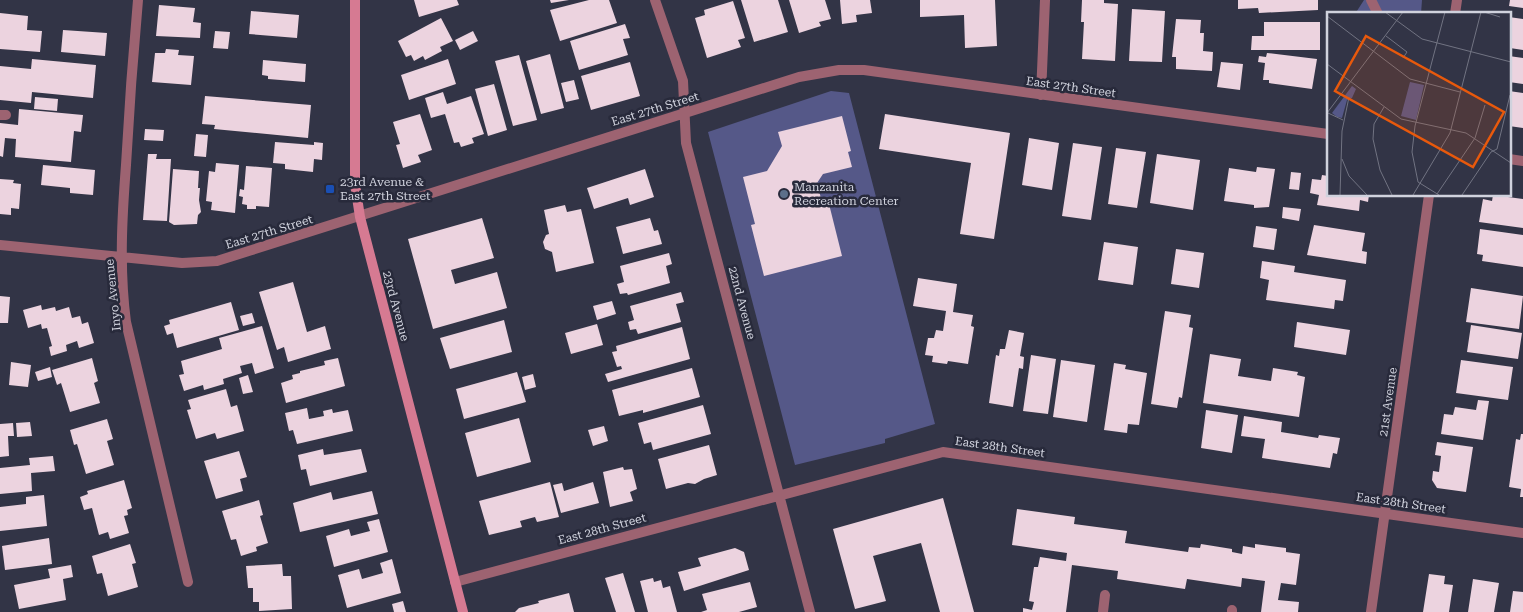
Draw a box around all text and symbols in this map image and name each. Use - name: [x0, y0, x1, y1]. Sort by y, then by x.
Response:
- inset map: [1327, 12, 1510, 196]
- street label: East 27th Street: [1025, 74, 1117, 100]
- street label: East 27th Street: [610, 89, 701, 129]
- place label: 23rd Avenue & East 27th Street: [340, 175, 431, 203]
- place label: Manzanita Recreation Center: [794, 180, 899, 208]
- marker: 23rd Avenue & East 27th Street: [324, 183, 336, 195]
- marker: Manzanita Recreation Center: [778, 188, 790, 200]
- street label: East 27th Street: [224, 212, 315, 252]
- street label: Inyo Avenue: [102, 258, 124, 332]
- street label: 22nd Avenue: [726, 265, 759, 341]
- street label: 23rd Avenue: [380, 269, 412, 343]
- street label: 21st Avenue: [1376, 366, 1400, 437]
- street label: East 28th Street: [954, 434, 1046, 460]
- street label: East 28th Street: [1355, 490, 1447, 516]
- street label: East 28th Street: [556, 510, 648, 547]

